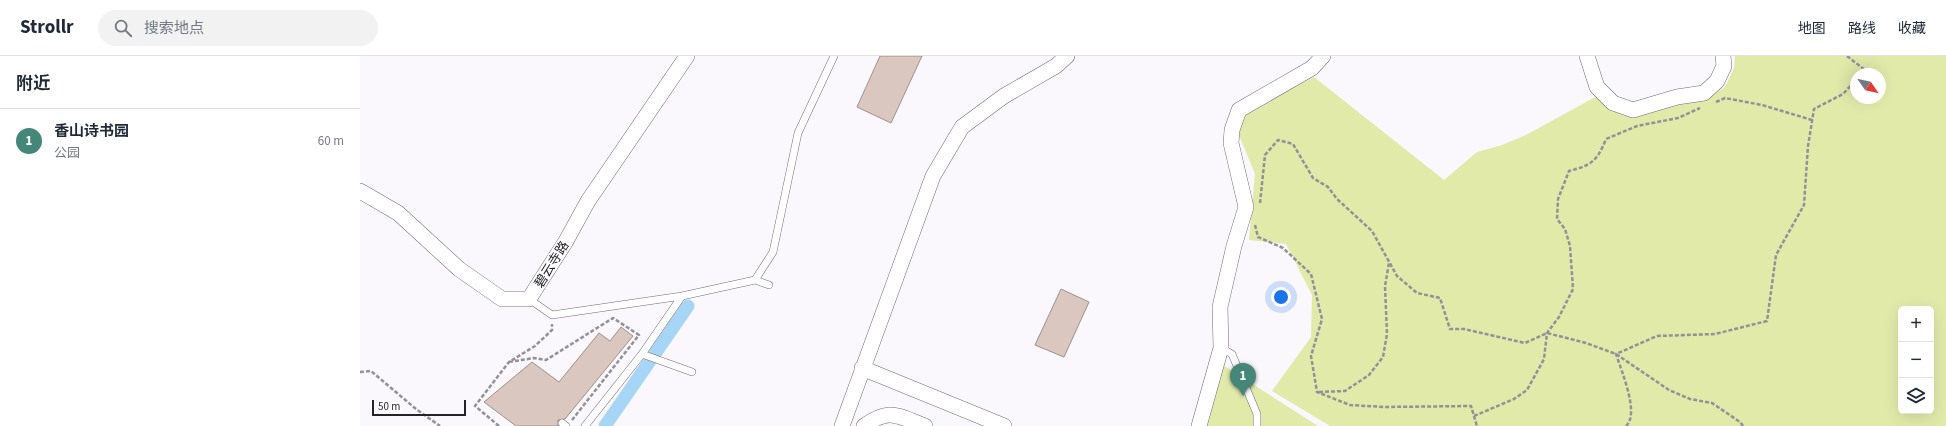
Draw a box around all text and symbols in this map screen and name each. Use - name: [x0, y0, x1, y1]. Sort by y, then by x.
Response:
- search box: [98, 10, 378, 46]
- text: Strollr: [20, 14, 74, 41]
- icon: search: [112, 17, 134, 39]
- text: 搜索地点: [144, 18, 204, 39]
- text: 地图: [1798, 19, 1826, 39]
- text: 路线: [1848, 19, 1876, 39]
- text: 收藏: [1898, 19, 1926, 39]
- north arrow: [1850, 68, 1886, 104]
- text: 附近: [16, 72, 50, 96]
- text: 香山诗书园: [54, 121, 129, 142]
- text: 1: [26, 132, 32, 150]
- text: 60 m: [318, 132, 344, 150]
- text: 公园: [54, 144, 80, 162]
- street label: 碧云寺路: [530, 238, 573, 291]
- your location: [1271, 287, 1291, 307]
- map controls: [1898, 306, 1934, 414]
- button: +: [1898, 306, 1934, 342]
- button: −: [1898, 342, 1934, 378]
- pin: 1: [1230, 363, 1256, 396]
- button: layers: [1898, 378, 1934, 414]
- scale bar: [372, 398, 466, 417]
- text: 50 m: [378, 399, 400, 414]

